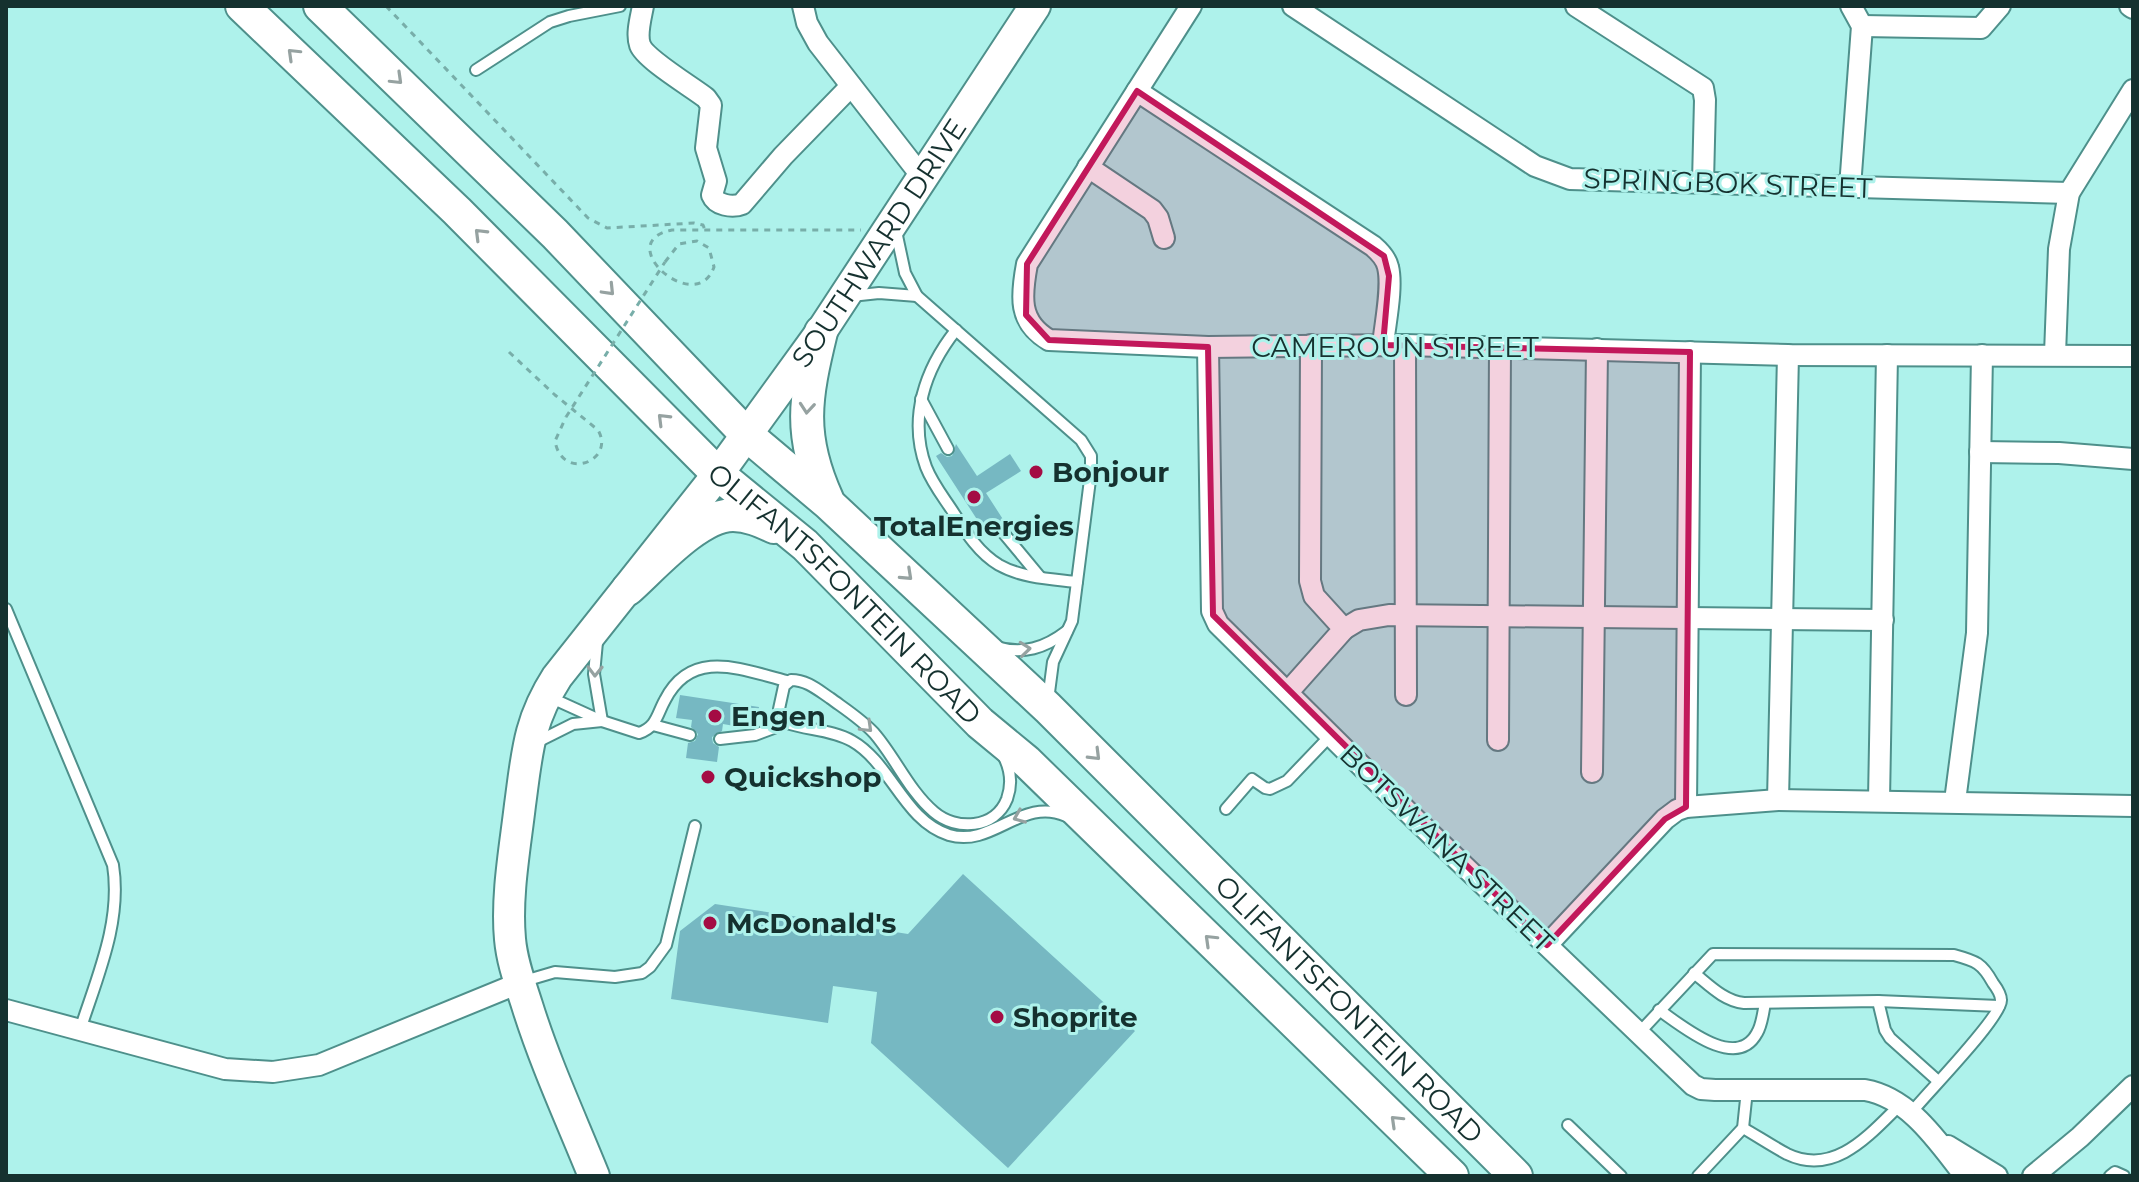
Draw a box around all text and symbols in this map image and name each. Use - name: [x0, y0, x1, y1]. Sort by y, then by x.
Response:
- one-way arrow: [287, 49, 302, 63]
- one-way arrow: [388, 70, 402, 85]
- street label: SOUTHWARD DRIVE: [784, 112, 973, 374]
- street label: SPRINGBOK STREET: [1583, 161, 1873, 205]
- one-way arrow: [475, 229, 489, 243]
- one-way arrow: [600, 281, 614, 295]
- street label: CAMEROUN STREET: [1251, 330, 1539, 364]
- one-way arrow: [799, 402, 816, 415]
- one-way arrow: [658, 414, 672, 428]
- place label: Bonjour: [1052, 455, 1169, 489]
- street label: OLIFANTSFONTEIN ROAD: [701, 456, 989, 731]
- marker: Bonjour: [1027, 463, 1045, 481]
- marker: TotalEnergies: [965, 488, 983, 506]
- place label: TotalEnergies: [874, 509, 1074, 543]
- one-way arrow: [897, 566, 912, 580]
- one-way arrow: [1019, 640, 1032, 657]
- one-way arrow: [586, 665, 604, 678]
- place label: Engen: [731, 699, 826, 733]
- marker: Engen: [706, 707, 724, 725]
- one-way arrow: [858, 718, 872, 733]
- street label: BOTSWANA STREET: [1333, 737, 1561, 959]
- one-way arrow: [1086, 746, 1100, 760]
- place label: Quickshop: [724, 760, 882, 794]
- marker: Quickshop: [699, 768, 717, 786]
- one-way arrow: [1013, 807, 1027, 824]
- street label: OLIFANTSFONTEIN ROAD: [1208, 868, 1490, 1150]
- place label: McDonald's: [726, 906, 897, 940]
- marker: McDonald's: [701, 914, 719, 932]
- one-way arrow: [1205, 934, 1219, 949]
- place label: Shoprite: [1013, 1000, 1138, 1034]
- marker: Shoprite: [988, 1008, 1006, 1026]
- one-way arrow: [1391, 1116, 1405, 1131]

